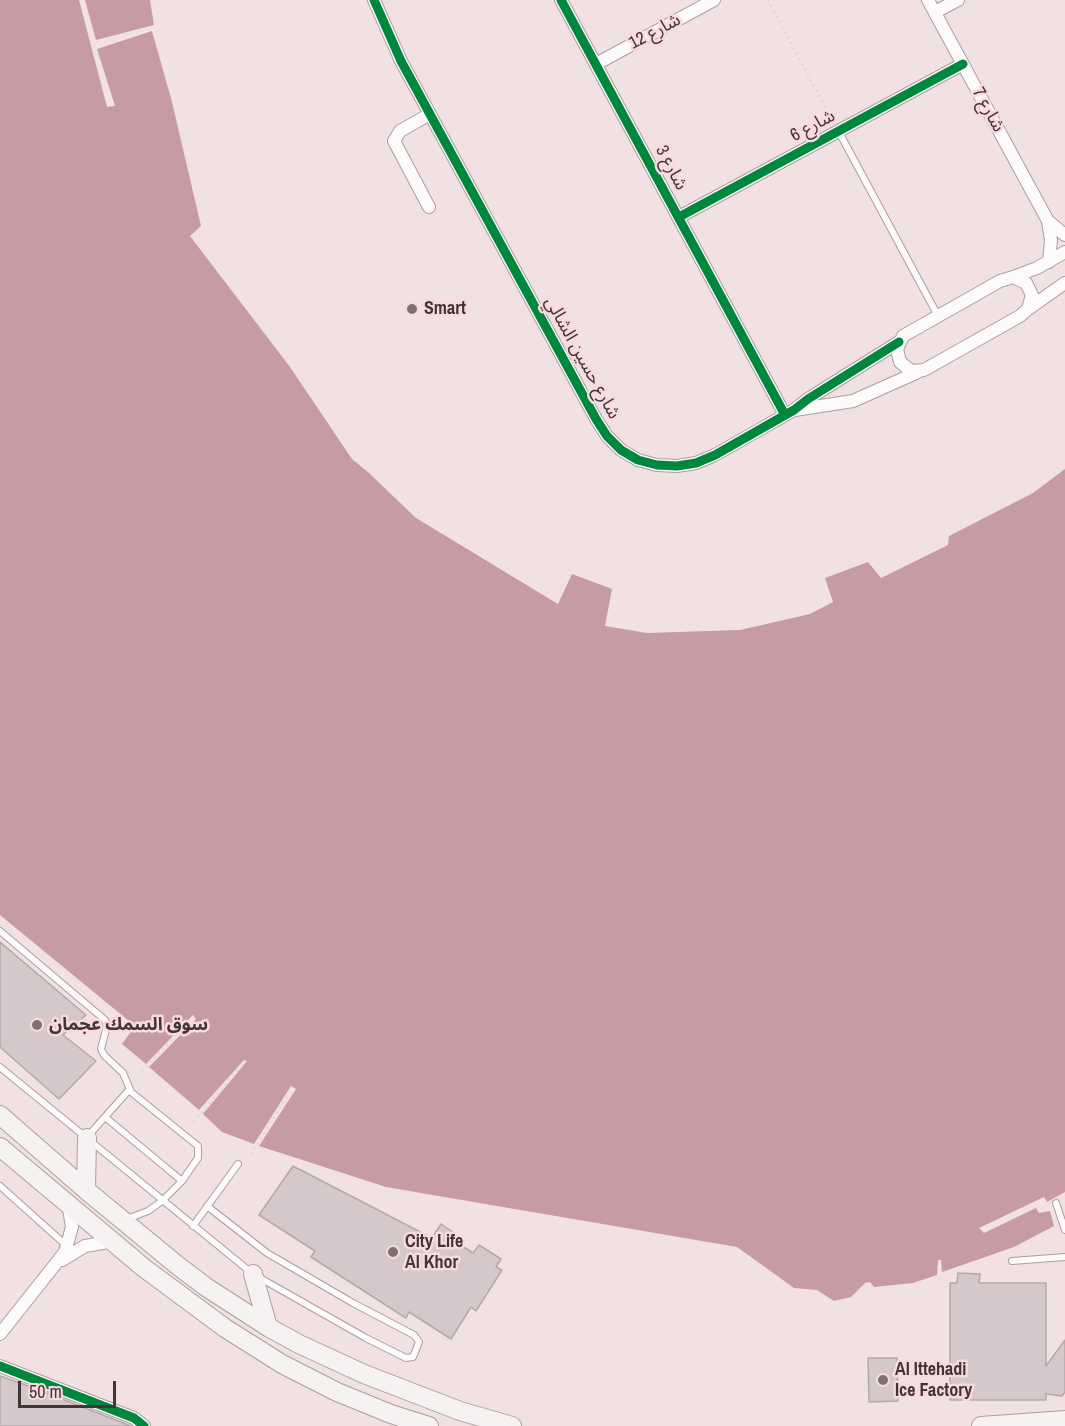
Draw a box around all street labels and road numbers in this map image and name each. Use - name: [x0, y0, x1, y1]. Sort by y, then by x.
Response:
- street label: شارع 12: [625, 9, 685, 55]
- street label: شارع 7: [967, 84, 1009, 136]
- street label: شارع 6: [787, 105, 839, 147]
- street label: شارع 3: [650, 142, 692, 194]
- street label: شارع حسين الشالي: [539, 293, 625, 423]

